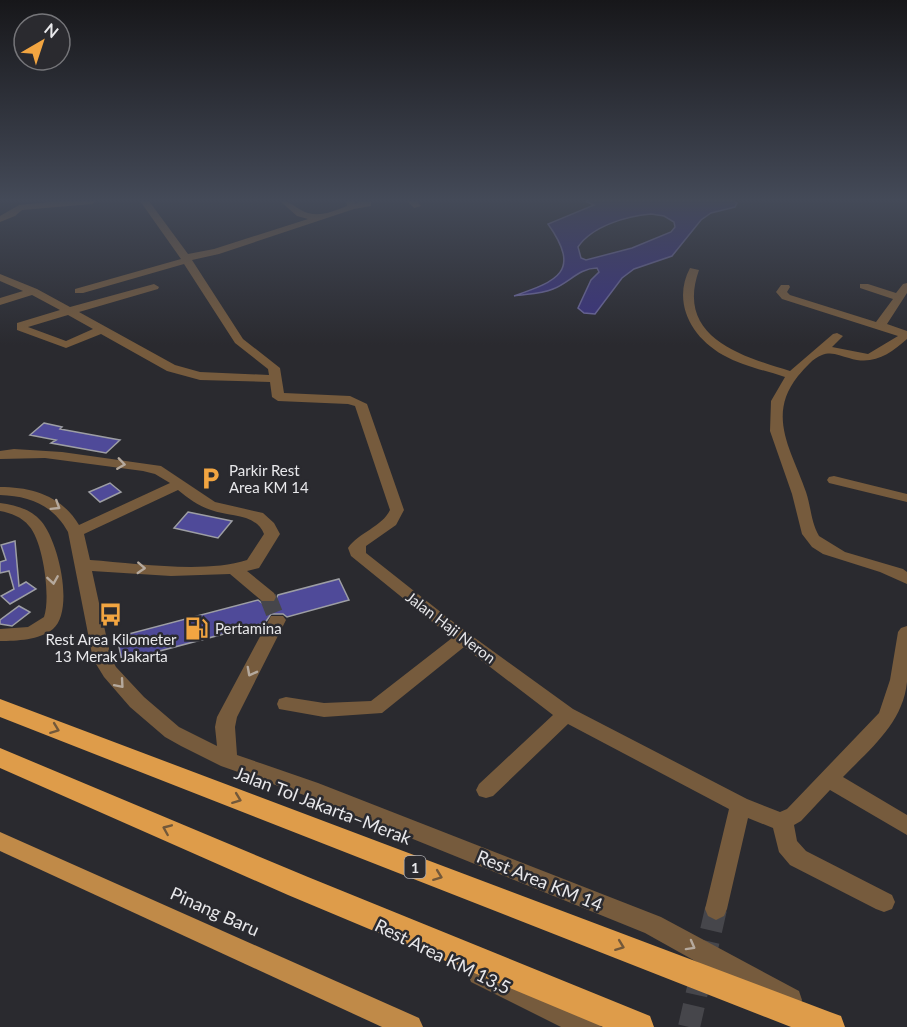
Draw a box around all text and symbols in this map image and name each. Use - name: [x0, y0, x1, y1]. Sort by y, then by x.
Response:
- north arrow: [12, 12, 72, 72]
- text: N: [41, 19, 63, 41]
- one-way arrow: [116, 458, 125, 470]
- place label: Parkir Rest Area KM 14: [229, 461, 309, 496]
- parking icon: Parkir Rest Area KM 14: [198, 466, 224, 492]
- one-way arrow: [49, 498, 60, 509]
- one-way arrow: [136, 561, 145, 574]
- one-way arrow: [47, 575, 59, 585]
- street label: Jalan Haji Neron: [403, 587, 499, 667]
- bus stop icon: Rest Area Kilometer 13 Merak Jakarta: [98, 602, 124, 628]
- fuel station icon: Pertamina: [184, 615, 210, 641]
- place label: Pertamina: [215, 619, 282, 637]
- place label: Rest Area Kilometer 13 Merak Jakarta: [45, 630, 177, 665]
- one-way arrow: [247, 666, 258, 676]
- one-way arrow: [113, 677, 124, 688]
- one-way arrow: [48, 722, 59, 734]
- street label: Jalan Tol Jakarta–Merak: [231, 761, 415, 849]
- one-way arrow: [230, 792, 241, 804]
- one-way arrow: [163, 824, 174, 836]
- street label: Rest Area KM 14: [474, 845, 606, 915]
- road number: 1: [404, 856, 426, 878]
- one-way arrow: [432, 869, 443, 882]
- street label: Pinang Baru: [167, 882, 263, 940]
- street label: Rest Area KM 13,5: [371, 914, 515, 998]
- one-way arrow: [614, 939, 625, 952]
- one-way arrow: [685, 939, 696, 950]

